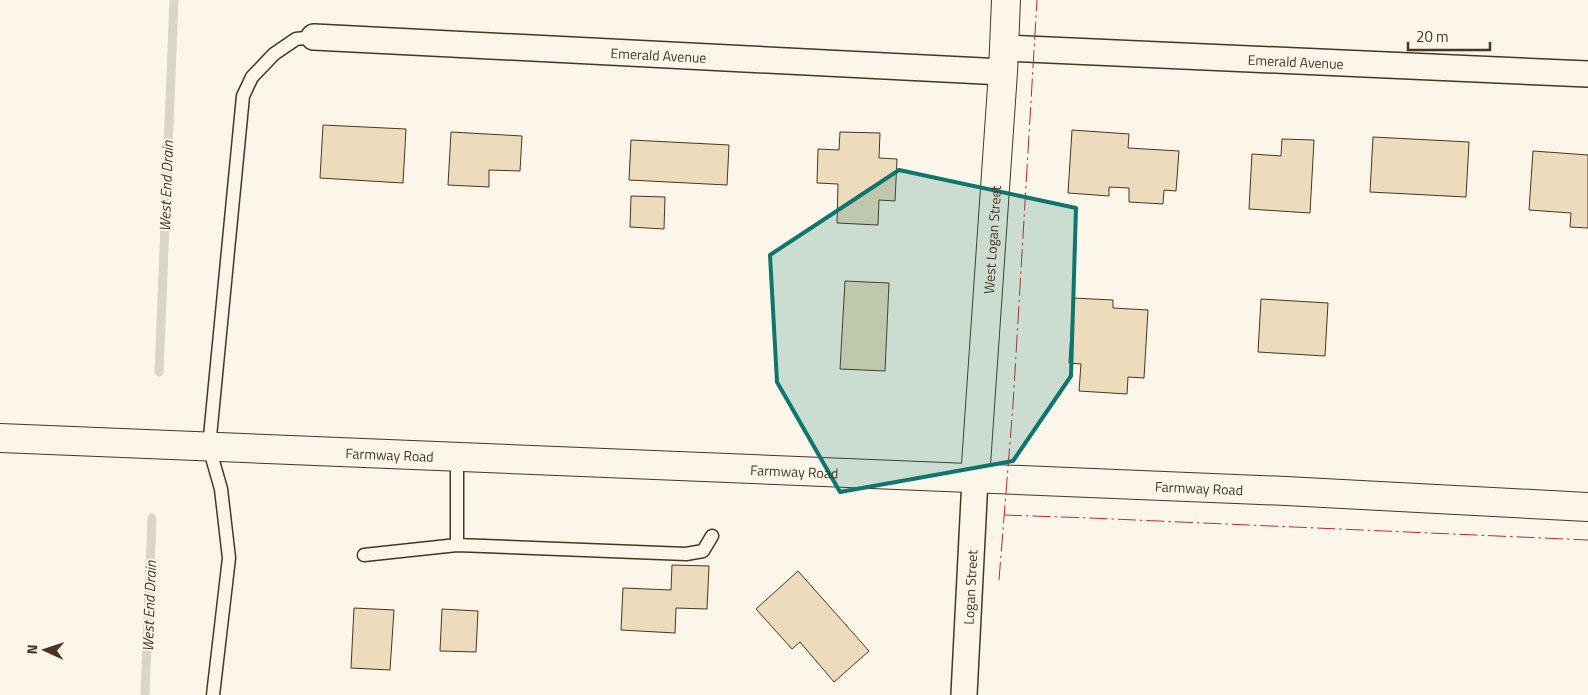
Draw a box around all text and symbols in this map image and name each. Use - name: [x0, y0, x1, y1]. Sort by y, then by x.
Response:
- scale bar: [1408, 20, 1490, 52]
- text: 20 m: [1416, 25, 1449, 48]
- street label: Emerald Avenue: [610, 42, 707, 67]
- street label: Emerald Avenue: [1247, 48, 1344, 74]
- water label: West End Drain: [153, 140, 179, 232]
- street label: West Logan Street: [977, 185, 1006, 295]
- street label: Farmway Road: [345, 442, 434, 466]
- street label: Farmway Road: [750, 458, 839, 483]
- street label: Farmway Road: [1155, 475, 1243, 500]
- street label: Logan Street: [957, 549, 982, 625]
- water label: West End Drain: [136, 560, 162, 652]
- north arrow: [20, 625, 70, 675]
- text: N: [21, 644, 42, 655]

